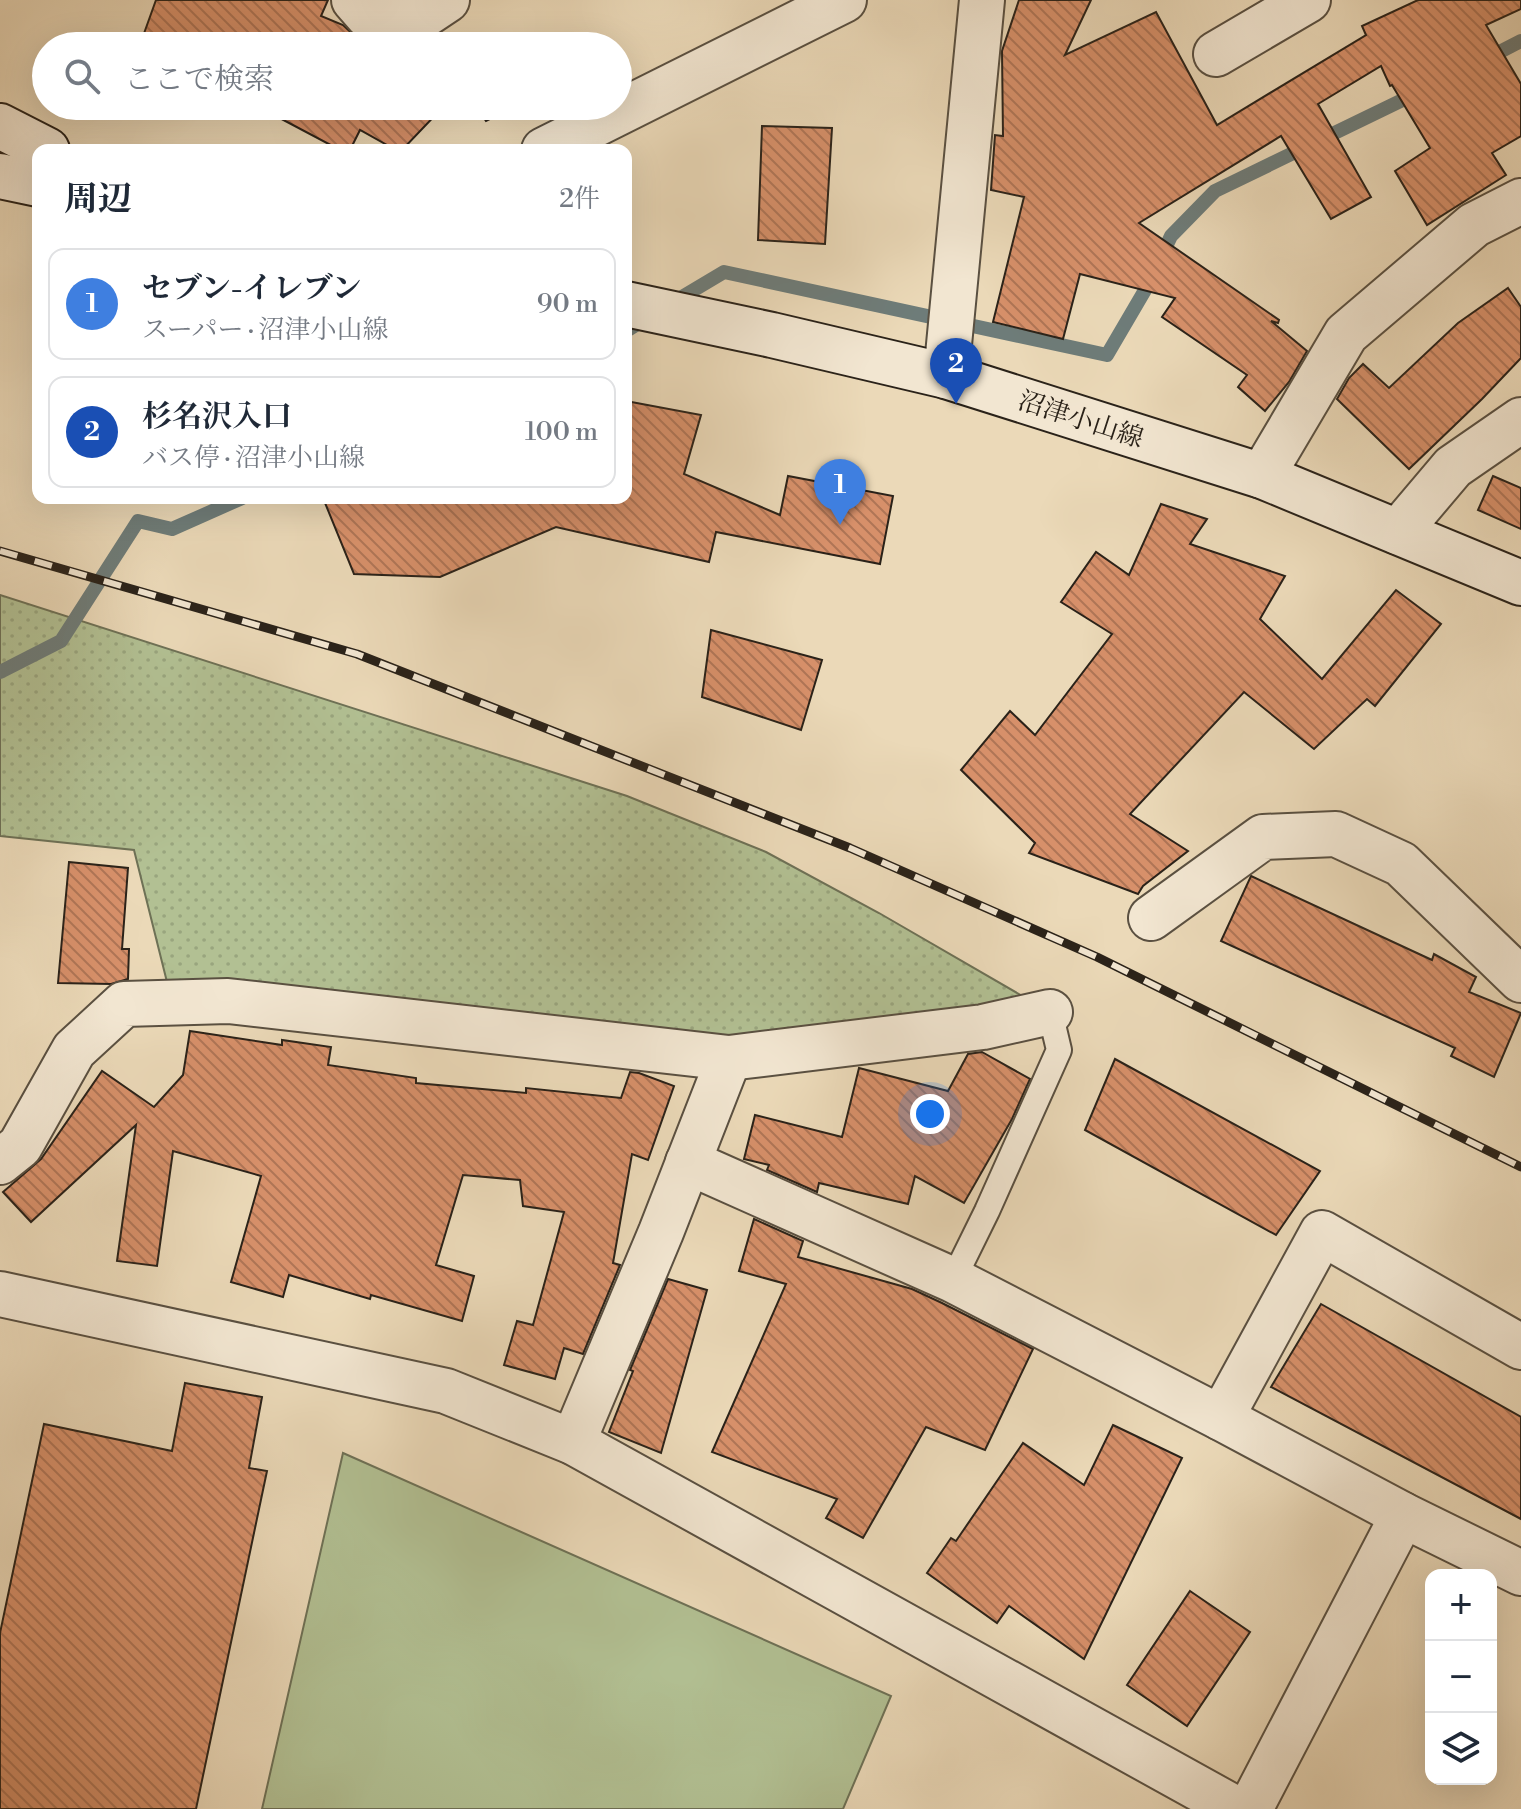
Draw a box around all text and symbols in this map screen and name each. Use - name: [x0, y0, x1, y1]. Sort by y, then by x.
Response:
- search box: [32, 32, 632, 120]
- icon: search: [60, 54, 104, 98]
- text: ここで検索: [124, 61, 274, 99]
- text: 周辺: [64, 179, 132, 221]
- text: 2件: [559, 183, 600, 215]
- text: セブン-イレブン: [142, 270, 361, 308]
- text: 1: [86, 288, 98, 320]
- text: 90 m: [537, 288, 598, 320]
- text: スーパー · 沼津小山線: [142, 314, 388, 346]
- pin: 2: [930, 338, 982, 404]
- street label: 沼津小山線: [1014, 385, 1147, 455]
- text: 杉名沢入口: [142, 398, 292, 436]
- text: 2: [84, 416, 100, 448]
- text: 100 m: [525, 416, 598, 448]
- text: バス停 · 沼津小山線: [142, 442, 365, 474]
- pin: 1: [814, 459, 866, 525]
- your location: [910, 1094, 950, 1134]
- map controls: [1425, 1569, 1497, 1785]
- button: +: [1425, 1569, 1497, 1641]
- button: −: [1425, 1641, 1497, 1713]
- button: layers: [1425, 1713, 1497, 1785]

